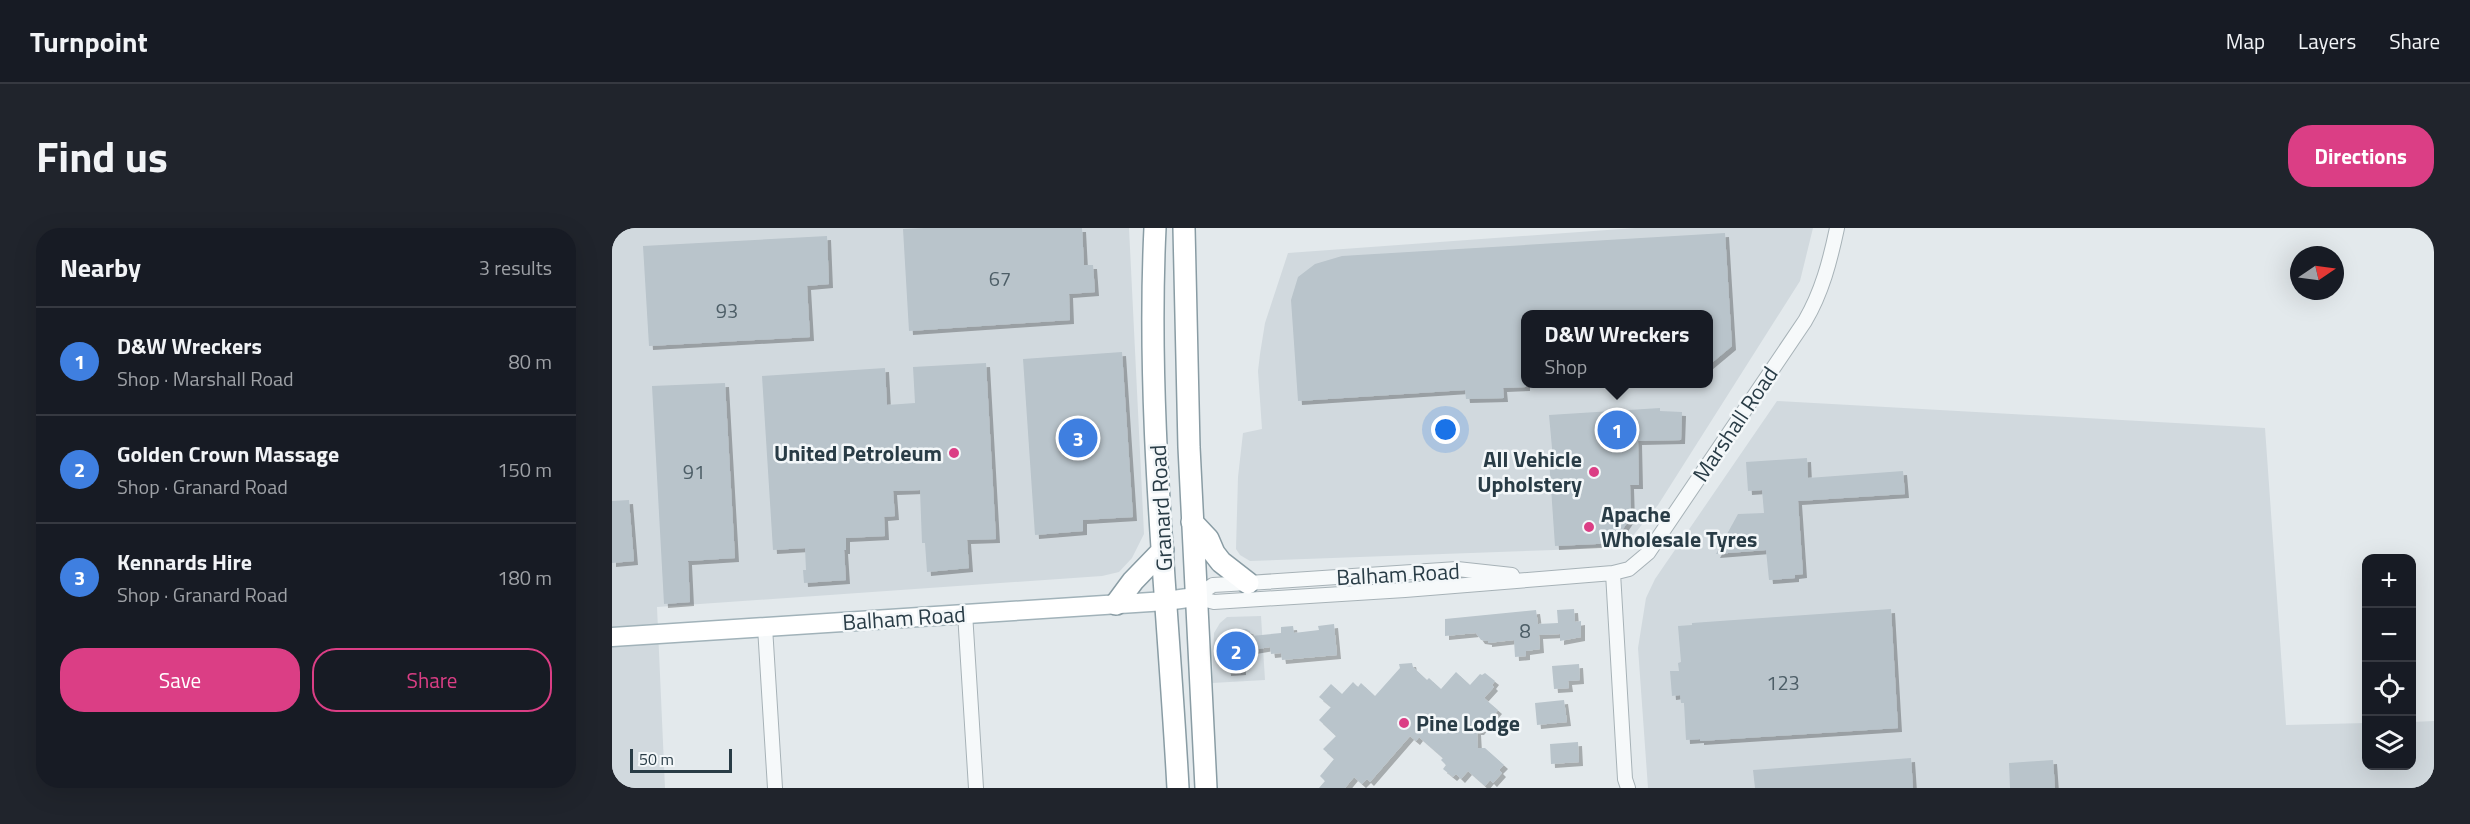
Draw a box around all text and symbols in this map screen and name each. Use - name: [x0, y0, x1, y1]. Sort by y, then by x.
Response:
- text: Turnpoint: [30, 20, 148, 63]
- text: Map: [2226, 25, 2265, 57]
- text: Layers: [2298, 25, 2356, 57]
- text: Share: [2389, 25, 2440, 57]
- text: Find us: [36, 124, 168, 188]
- button: Directions: [2288, 125, 2434, 187]
- north arrow: [2290, 246, 2344, 300]
- text: Nearby: [60, 248, 141, 287]
- text: 3 results: [479, 252, 552, 283]
- house number: 67: [989, 263, 1011, 294]
- house number: 93: [716, 295, 738, 326]
- popup: [1521, 310, 1713, 388]
- text: D&W Wreckers: [1545, 317, 1689, 351]
- text: D&W Wreckers: [117, 329, 262, 363]
- text: 1: [74, 346, 85, 377]
- text: 80 m: [508, 346, 552, 377]
- text: Shop: [1545, 351, 1587, 382]
- street label: Marshall Road: [1684, 359, 1786, 489]
- text: Shop · Marshall Road: [117, 363, 294, 394]
- pin: 1: [1598, 408, 1636, 452]
- your location: [1431, 415, 1460, 444]
- pin: 3: [1058, 416, 1098, 460]
- place label: United Petroleum: [774, 436, 942, 470]
- text: Golden Crown Massage: [117, 437, 339, 471]
- place label: All Vehicle Upholstery: [1477, 442, 1582, 501]
- street label: Granard Road: [1141, 444, 1181, 572]
- marker: United Petroleum: [947, 446, 961, 460]
- text: 2: [74, 454, 85, 485]
- text: 150 m: [497, 454, 552, 485]
- house number: 91: [683, 456, 705, 487]
- marker: All Vehicle Upholstery: [1587, 465, 1601, 479]
- text: Shop · Granard Road: [117, 471, 288, 502]
- place label: Apache Wholesale Tyres: [1601, 497, 1757, 556]
- marker: Apache Wholesale Tyres: [1582, 520, 1596, 534]
- text: Kennards Hire: [117, 545, 252, 579]
- street label: Balham Road: [1336, 554, 1460, 594]
- map controls: [2362, 554, 2416, 770]
- button: +: [2362, 554, 2416, 608]
- text: 3: [74, 562, 85, 593]
- text: 180 m: [497, 562, 552, 593]
- text: Shop · Granard Road: [117, 579, 288, 610]
- street label: Balham Road: [841, 597, 967, 639]
- button: −: [2362, 608, 2416, 662]
- house number: 8: [1519, 615, 1531, 646]
- pin: 2: [1216, 628, 1256, 674]
- button: Save: [60, 648, 300, 712]
- button: Share: [312, 648, 552, 712]
- button: locate: [2362, 662, 2416, 716]
- house number: 123: [1766, 667, 1800, 698]
- place label: Pine Lodge: [1416, 706, 1520, 740]
- marker: Pine Lodge: [1397, 716, 1411, 730]
- button: layers: [2362, 716, 2416, 770]
- scale bar: [630, 746, 732, 774]
- text: 50 m: [639, 747, 674, 771]

